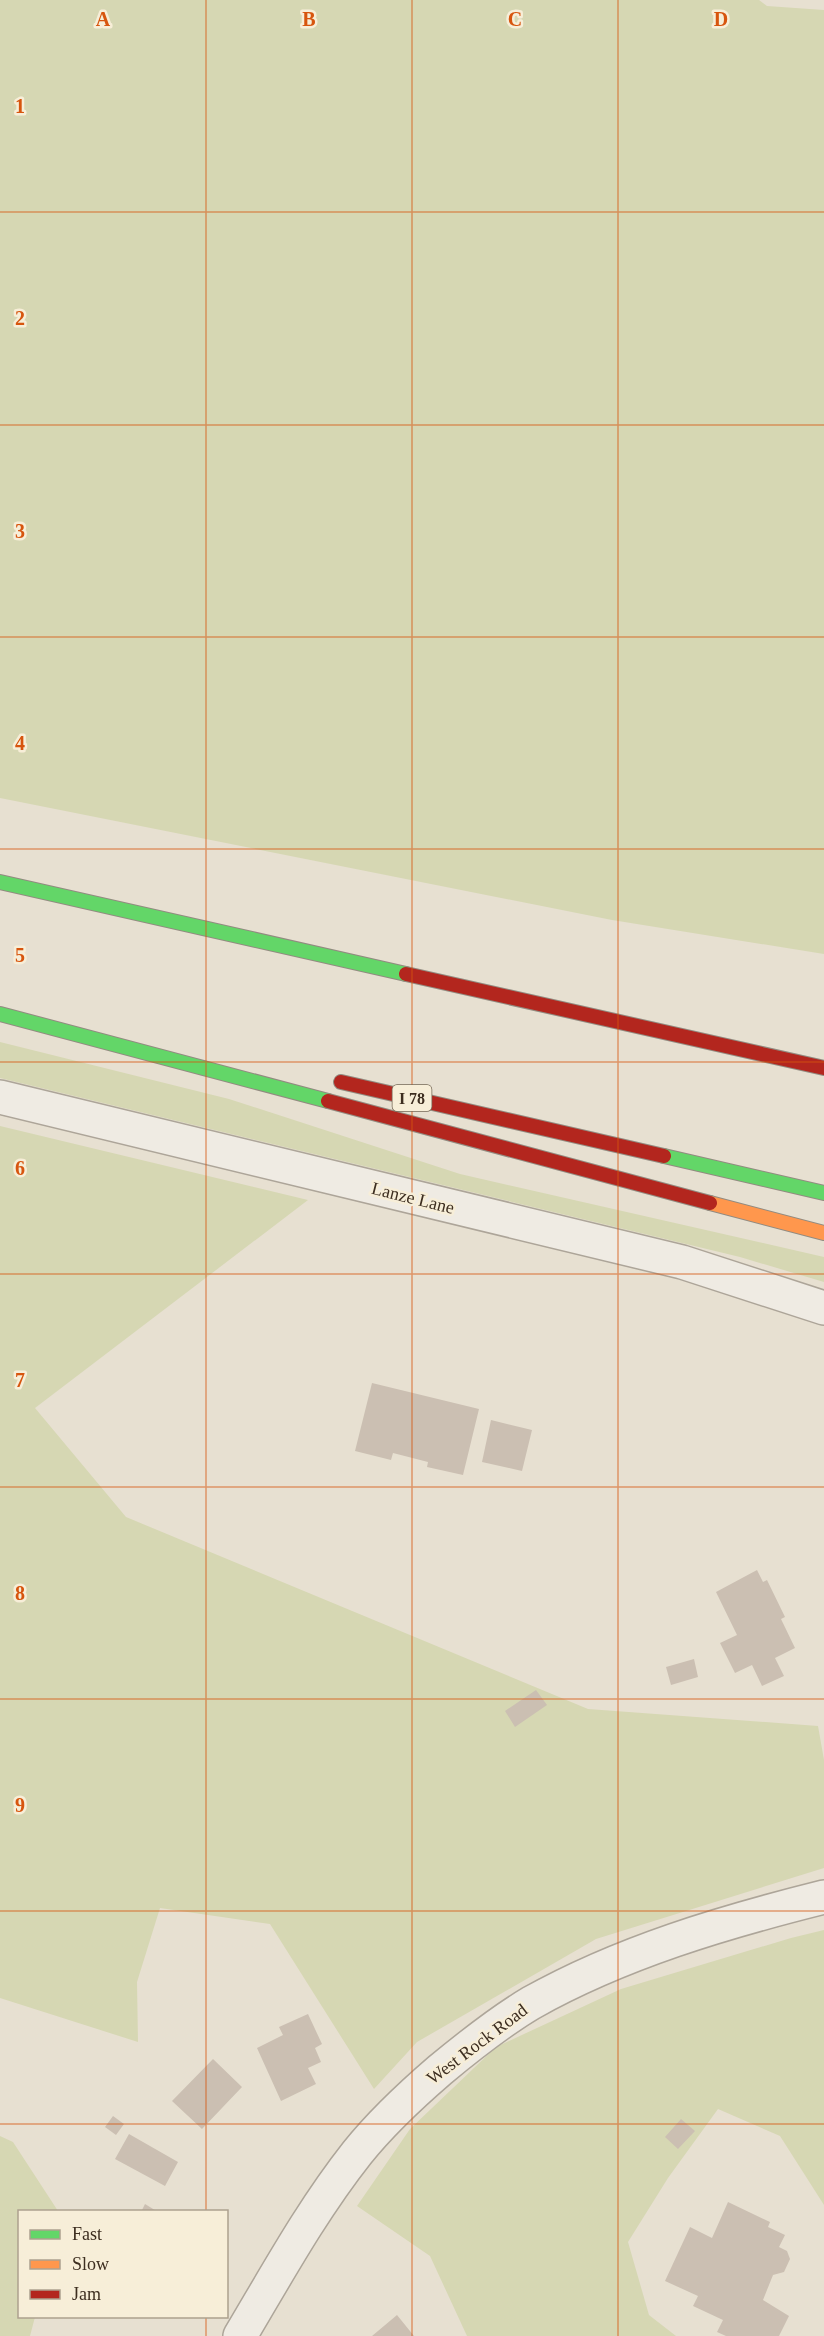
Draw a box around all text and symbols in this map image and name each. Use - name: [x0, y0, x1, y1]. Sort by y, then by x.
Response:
- text: A: [96, 8, 111, 30]
- text: B: [302, 8, 316, 30]
- text: C: [508, 8, 522, 30]
- text: D: [714, 8, 728, 30]
- text: 1: [15, 95, 25, 117]
- text: 2: [15, 307, 25, 329]
- text: 3: [15, 520, 25, 542]
- text: 4: [15, 732, 25, 754]
- text: 5: [15, 944, 25, 966]
- road number: I 78: [392, 1085, 432, 1111]
- text: 6: [15, 1157, 25, 1179]
- street label: Lanze Lane: [370, 1178, 456, 1218]
- text: 7: [15, 1369, 25, 1391]
- text: 8: [15, 1582, 25, 1604]
- text: 9: [15, 1794, 25, 1816]
- street label: West Rock Road: [423, 2000, 531, 2088]
- legend: [18, 2210, 228, 2318]
- text: Fast: [72, 2224, 102, 2244]
- text: Slow: [72, 2254, 109, 2274]
- text: Jam: [72, 2284, 101, 2304]

